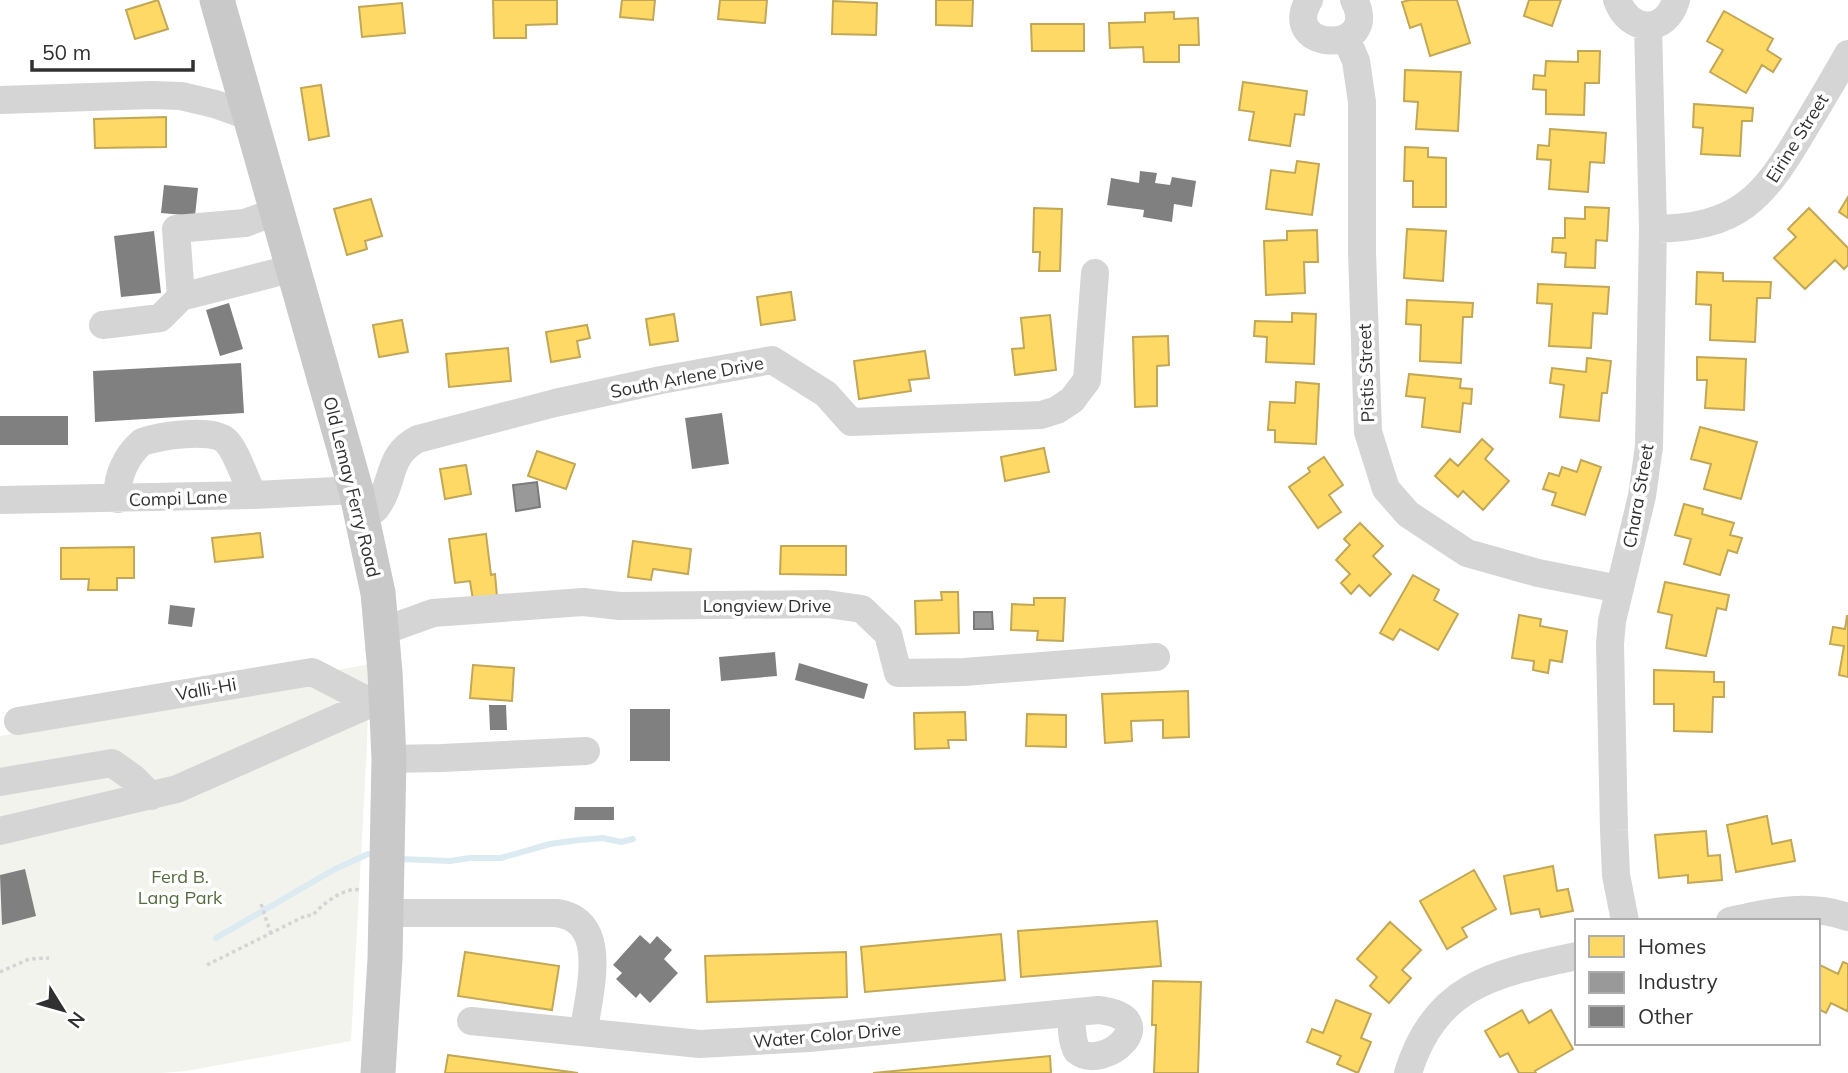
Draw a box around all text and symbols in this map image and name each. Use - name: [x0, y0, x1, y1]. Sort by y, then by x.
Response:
- scale bar: [32, 28, 192, 72]
- text: 50 m: [42, 39, 91, 65]
- street label: Eirine Street: [1761, 89, 1833, 187]
- street label: Pistis Street: [1353, 323, 1379, 423]
- street label: South Arlene Drive: [608, 351, 766, 403]
- street label: Old Lemay Ferry Road: [318, 394, 386, 580]
- street label: Chara Street: [1618, 442, 1658, 550]
- street label: Compi Lane: [128, 485, 228, 511]
- street label: Longview Drive: [703, 594, 831, 617]
- street label: Valli-Hi: [174, 672, 238, 706]
- park label: Ferd B. Lang Park: [138, 865, 223, 909]
- legend: [1575, 919, 1820, 1045]
- text: Homes: [1638, 933, 1706, 959]
- text: Industry: [1638, 968, 1718, 994]
- north arrow: [28, 975, 98, 1045]
- text: Other: [1638, 1003, 1693, 1029]
- text: N: [63, 1007, 90, 1033]
- street label: Water Color Drive: [752, 1017, 902, 1053]

